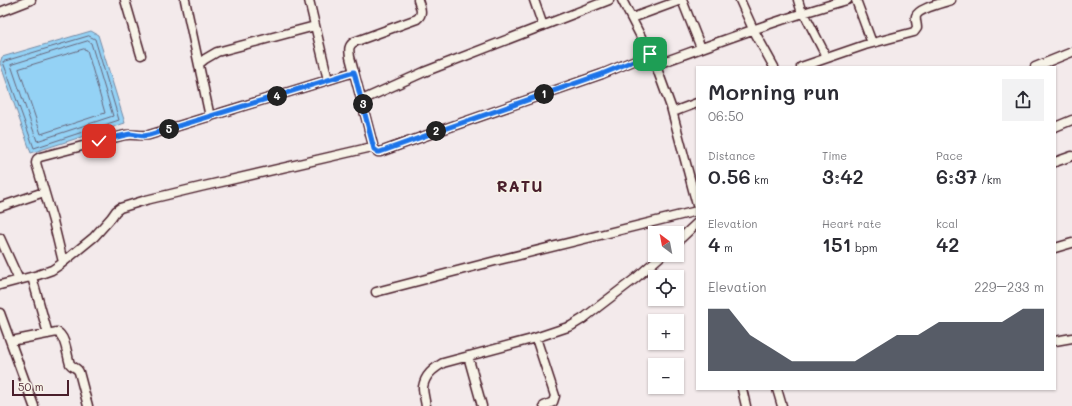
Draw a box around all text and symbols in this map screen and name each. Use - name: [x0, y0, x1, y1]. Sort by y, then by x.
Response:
- pin: [633, 37, 667, 71]
- icon: arrive: [639, 43, 661, 65]
- text: Morning run: [708, 77, 839, 106]
- button: share: [1002, 79, 1044, 121]
- pin: 1: [534, 84, 554, 104]
- pin: 4: [267, 86, 287, 106]
- text: 1: [542, 86, 546, 101]
- text: 4: [274, 88, 280, 103]
- pin: 3: [353, 94, 373, 114]
- text: 3: [360, 96, 366, 111]
- text: 06:50: [708, 107, 744, 124]
- pin: 5: [159, 119, 179, 139]
- text: 5: [166, 121, 172, 136]
- pin: 2: [426, 121, 446, 141]
- text: 2: [433, 123, 439, 138]
- pin: [82, 124, 116, 158]
- icon: check: [88, 130, 110, 152]
- text: Distance: [708, 148, 755, 163]
- text: Time: [822, 148, 847, 163]
- text: Pace: [936, 148, 963, 163]
- text: 0.56: [708, 163, 751, 189]
- text: 3:42: [822, 163, 864, 189]
- text: 6:37: [936, 163, 977, 189]
- text: km: [751, 172, 769, 187]
- text: /km: [977, 172, 1001, 187]
- district label: RATU: [497, 175, 543, 196]
- text: Elevation: [708, 216, 757, 231]
- text: Heart rate: [822, 216, 881, 231]
- text: kcal: [936, 216, 958, 231]
- north arrow: [648, 226, 684, 262]
- map controls: [648, 226, 684, 394]
- text: 4: [708, 231, 720, 257]
- text: 151: [822, 231, 851, 257]
- text: 42: [936, 231, 960, 257]
- text: m: [720, 240, 733, 255]
- text: bpm: [851, 240, 878, 255]
- button: locate: [648, 270, 684, 306]
- text: Elevation: [708, 278, 766, 295]
- text: 229–233 m: [974, 278, 1044, 295]
- button: +: [648, 314, 684, 350]
- button: −: [648, 358, 684, 394]
- scale bar: [12, 378, 69, 397]
- text: 50 m: [18, 379, 44, 394]

